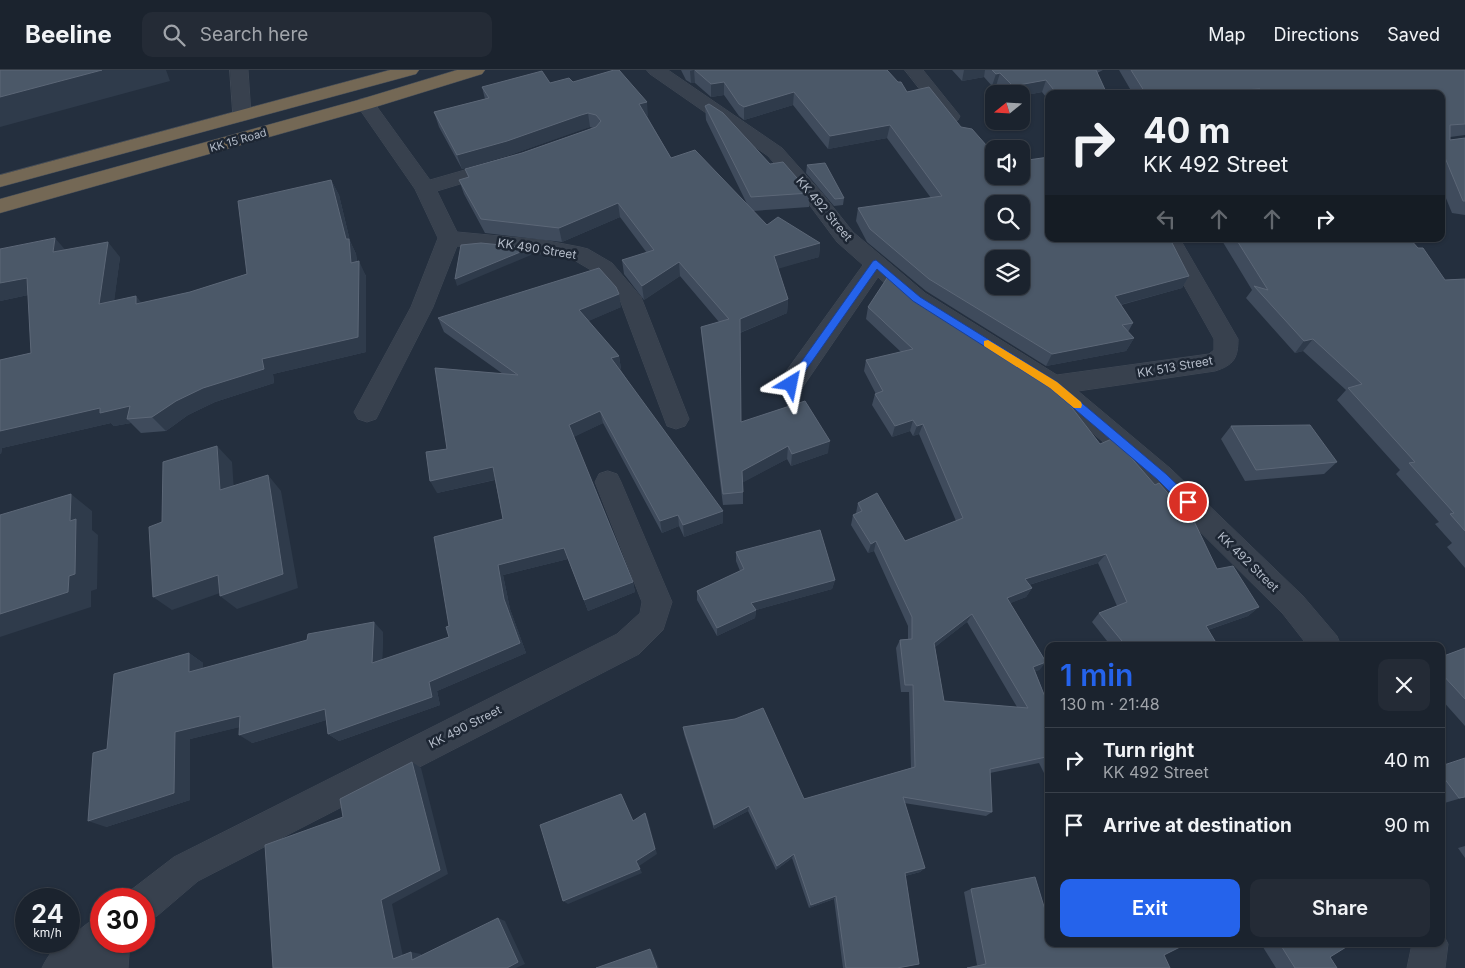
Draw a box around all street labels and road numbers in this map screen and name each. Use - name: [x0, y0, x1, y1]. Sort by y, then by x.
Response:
- street label: KK 15 Road: [208, 125, 268, 155]
- street label: KK 492 Street: [793, 174, 856, 244]
- street label: KK 490 Street: [497, 235, 578, 262]
- street label: KK 513 Street: [1136, 352, 1214, 381]
- street label: KK 492 Street: [1215, 529, 1282, 595]
- street label: KK 490 Street: [426, 702, 504, 751]

